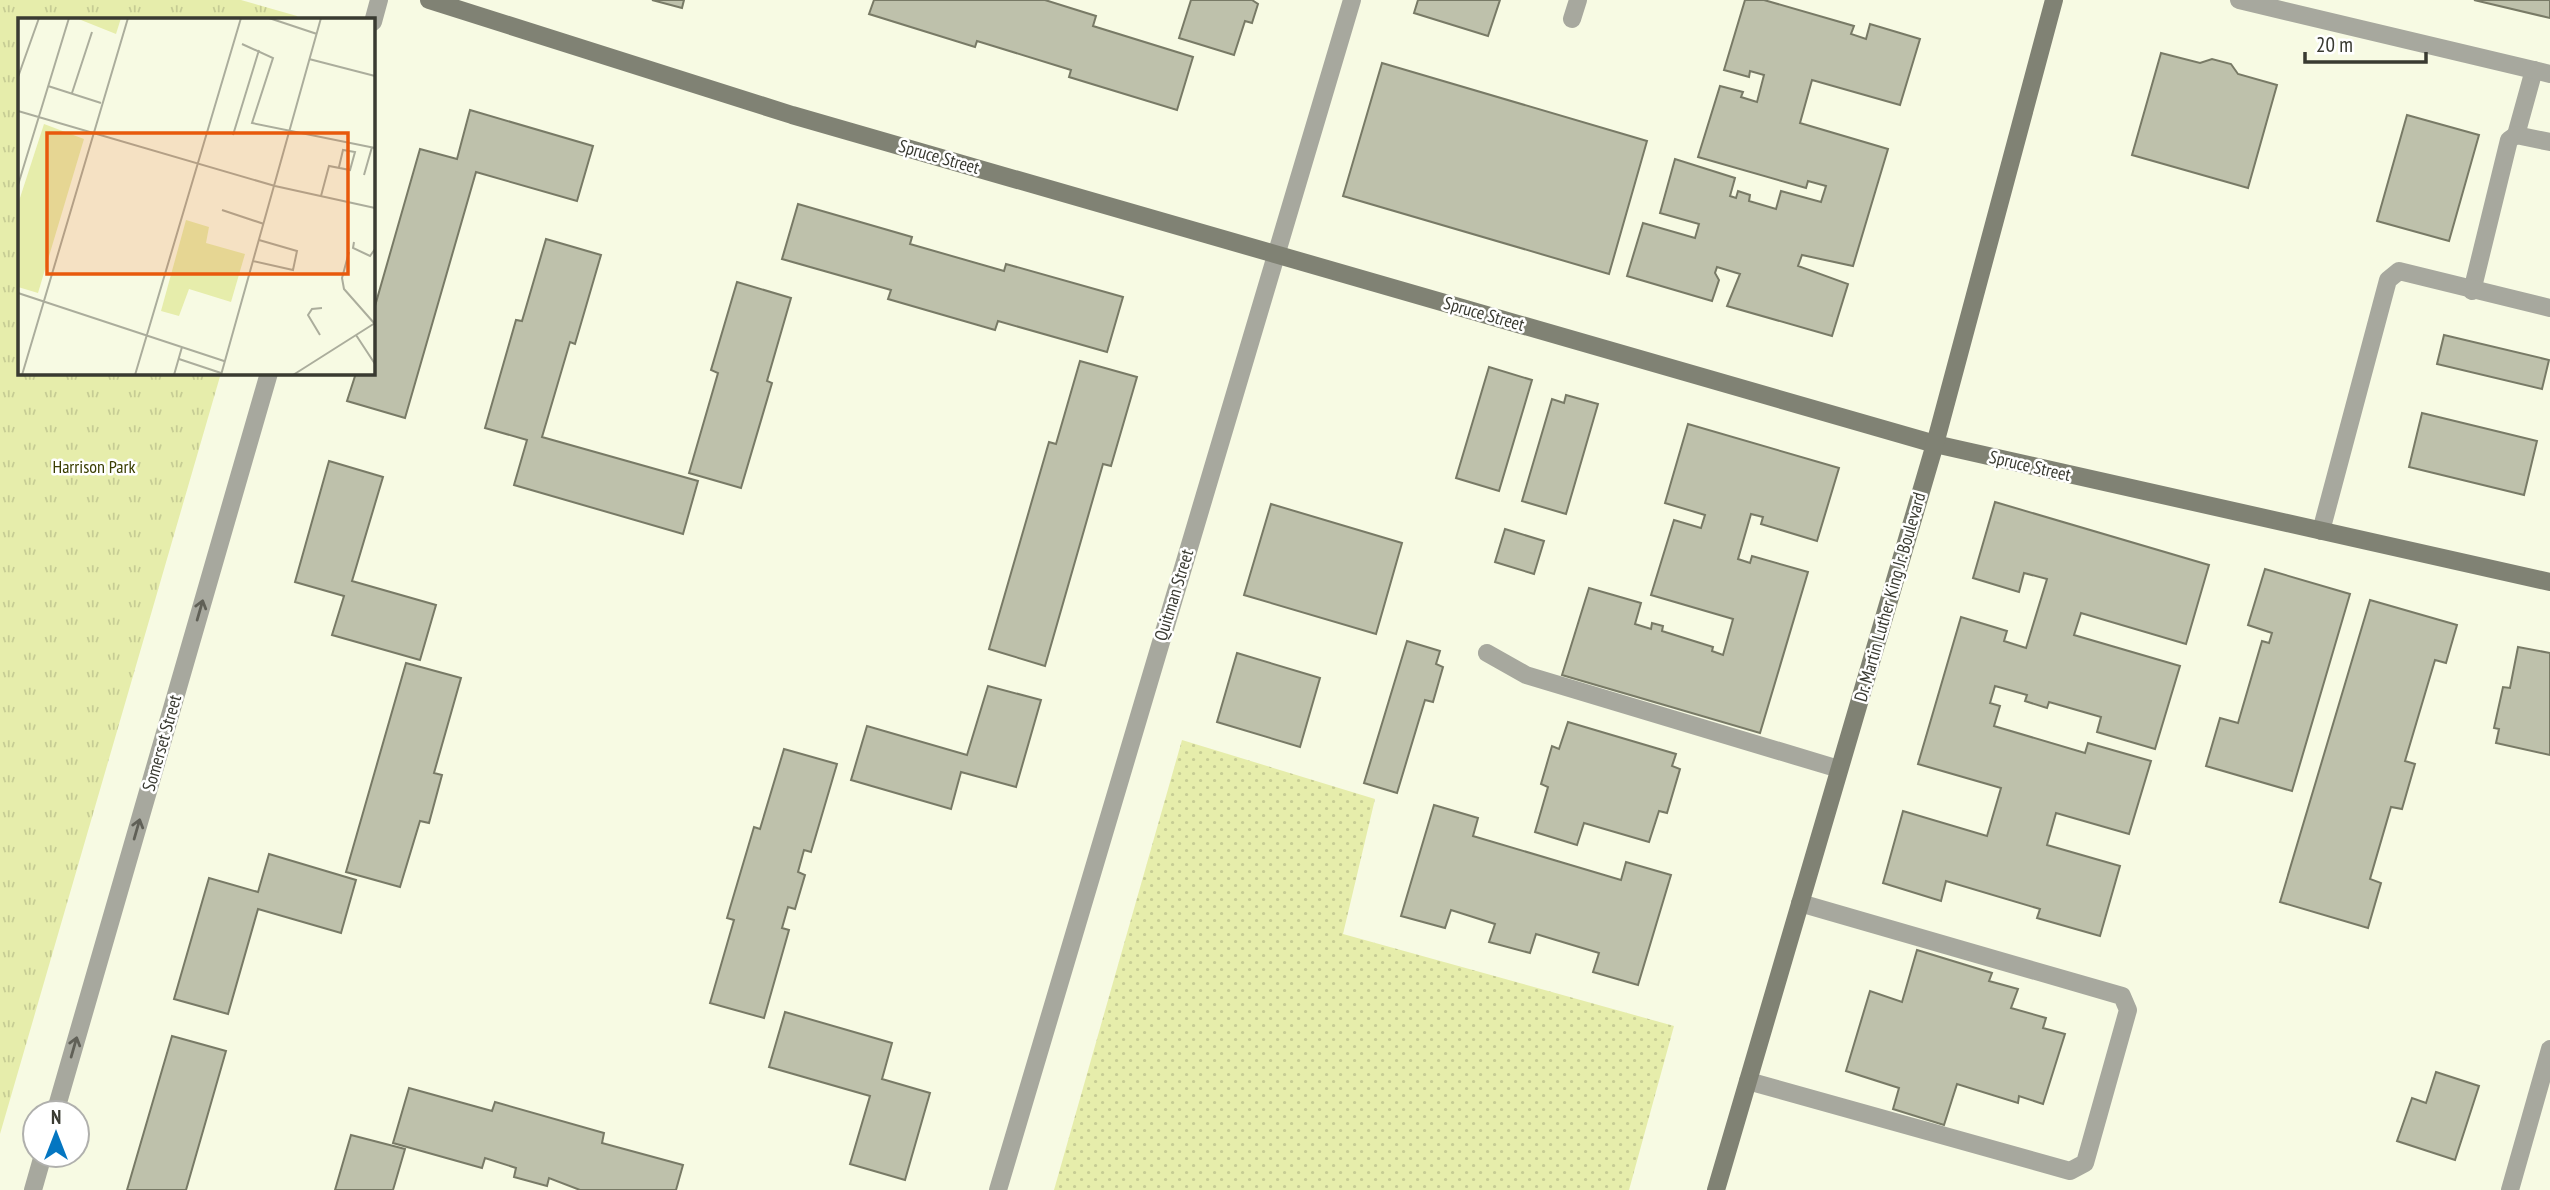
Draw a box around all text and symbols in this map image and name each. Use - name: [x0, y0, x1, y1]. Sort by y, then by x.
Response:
- inset map: [18, 18, 374, 374]
- scale bar: [2305, 21, 2426, 65]
- text: 20 m: [2316, 31, 2353, 58]
- street label: Spruce Street: [896, 134, 982, 179]
- street label: Spruce Street: [1441, 291, 1527, 336]
- street label: Spruce Street: [1987, 445, 2073, 486]
- park label: Harrison Park: [53, 455, 135, 478]
- street label: Dr. Martin Luther King Jr. Boulevard: [1849, 490, 1930, 704]
- street label: Quitman Street: [1149, 546, 1198, 643]
- one-way arrow: [195, 599, 208, 621]
- street label: Somerset Street: [137, 692, 186, 794]
- one-way arrow: [132, 818, 145, 840]
- one-way arrow: [69, 1037, 82, 1059]
- north arrow: [21, 1099, 91, 1169]
- text: N: [51, 1105, 61, 1129]

